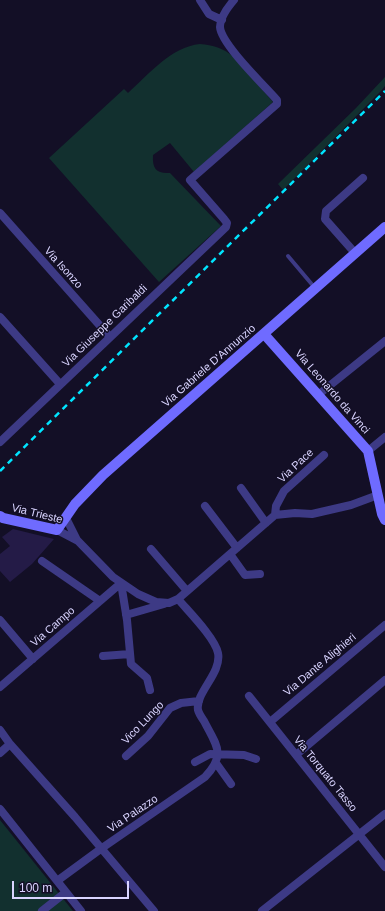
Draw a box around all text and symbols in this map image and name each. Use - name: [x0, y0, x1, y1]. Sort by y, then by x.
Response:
- street label: Via Isonzo: [41, 245, 85, 291]
- street label: Via Giuseppe Garibaldi: [60, 282, 150, 370]
- street label: Via Gabriele D'Annunzio: [160, 322, 258, 410]
- street label: Via Leonardo da Vinci: [292, 347, 372, 437]
- street label: Via Pace: [275, 446, 317, 486]
- street label: Via Trieste: [10, 501, 64, 527]
- street label: Via Campo: [28, 604, 78, 650]
- street label: Via Dante Alighieri: [281, 631, 359, 699]
- street label: Vico Lungo: [119, 699, 167, 747]
- street label: Via Torquato Tasso: [290, 734, 360, 814]
- street label: Via Palazzo: [105, 792, 161, 836]
- scale bar: [14, 873, 131, 899]
- text: 100 m: [19, 881, 52, 895]

